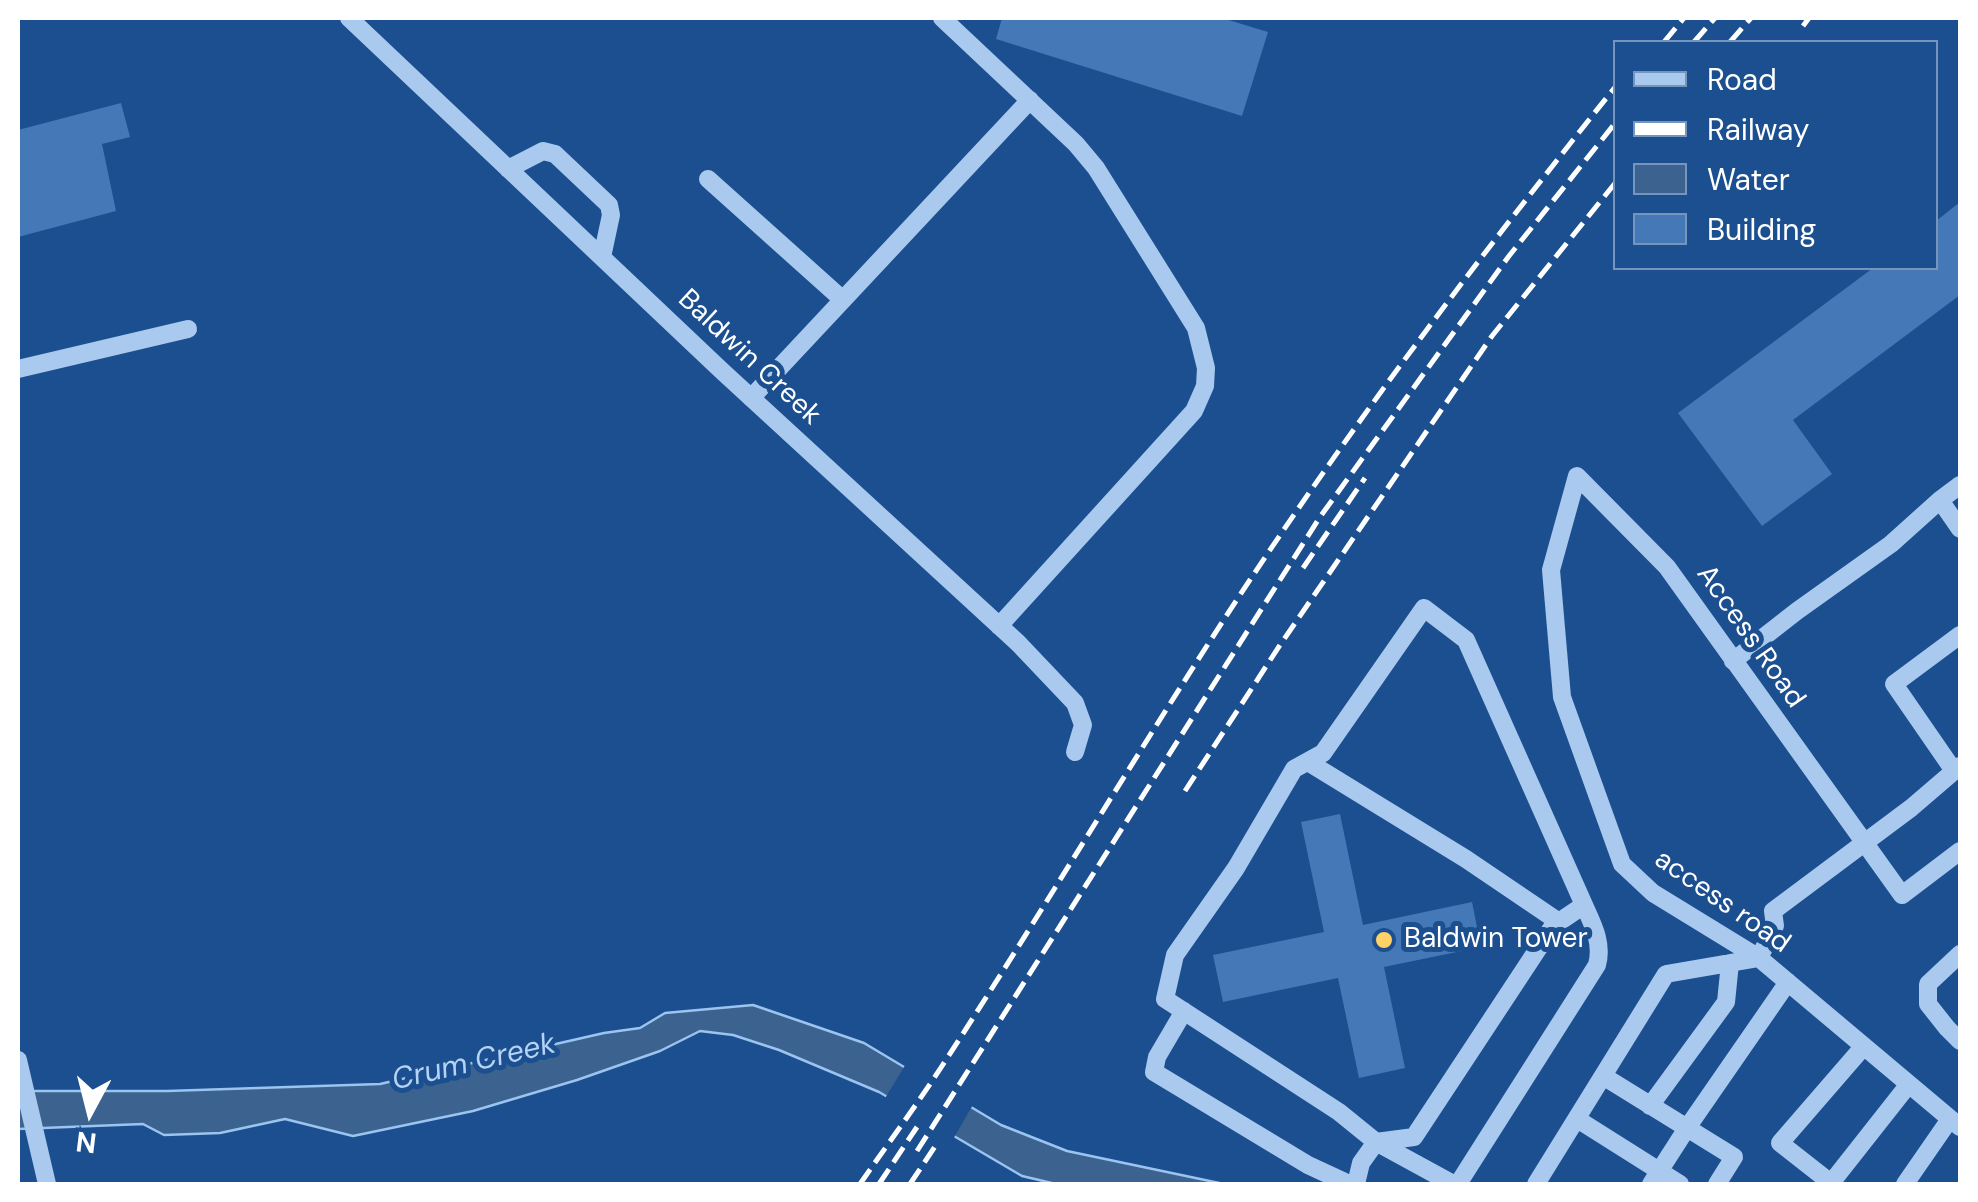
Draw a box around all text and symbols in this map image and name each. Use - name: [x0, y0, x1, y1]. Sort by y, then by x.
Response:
- legend: [1613, 40, 1938, 270]
- text: Road: [1707, 60, 1777, 99]
- text: Railway: [1707, 110, 1810, 149]
- text: Water: [1707, 160, 1790, 199]
- text: Building: [1707, 210, 1816, 249]
- street label: Baldwin Creek: [670, 283, 828, 433]
- street label: Access Road: [1688, 559, 1812, 715]
- street label: access road: [1648, 843, 1796, 961]
- place label: Baldwin Tower: [1404, 923, 1588, 957]
- marker: Baldwin Tower: [1373, 929, 1395, 951]
- water label: Crum Creek: [389, 1027, 559, 1099]
- north arrow: [40, 1062, 140, 1162]
- text: N: [74, 1123, 99, 1162]

